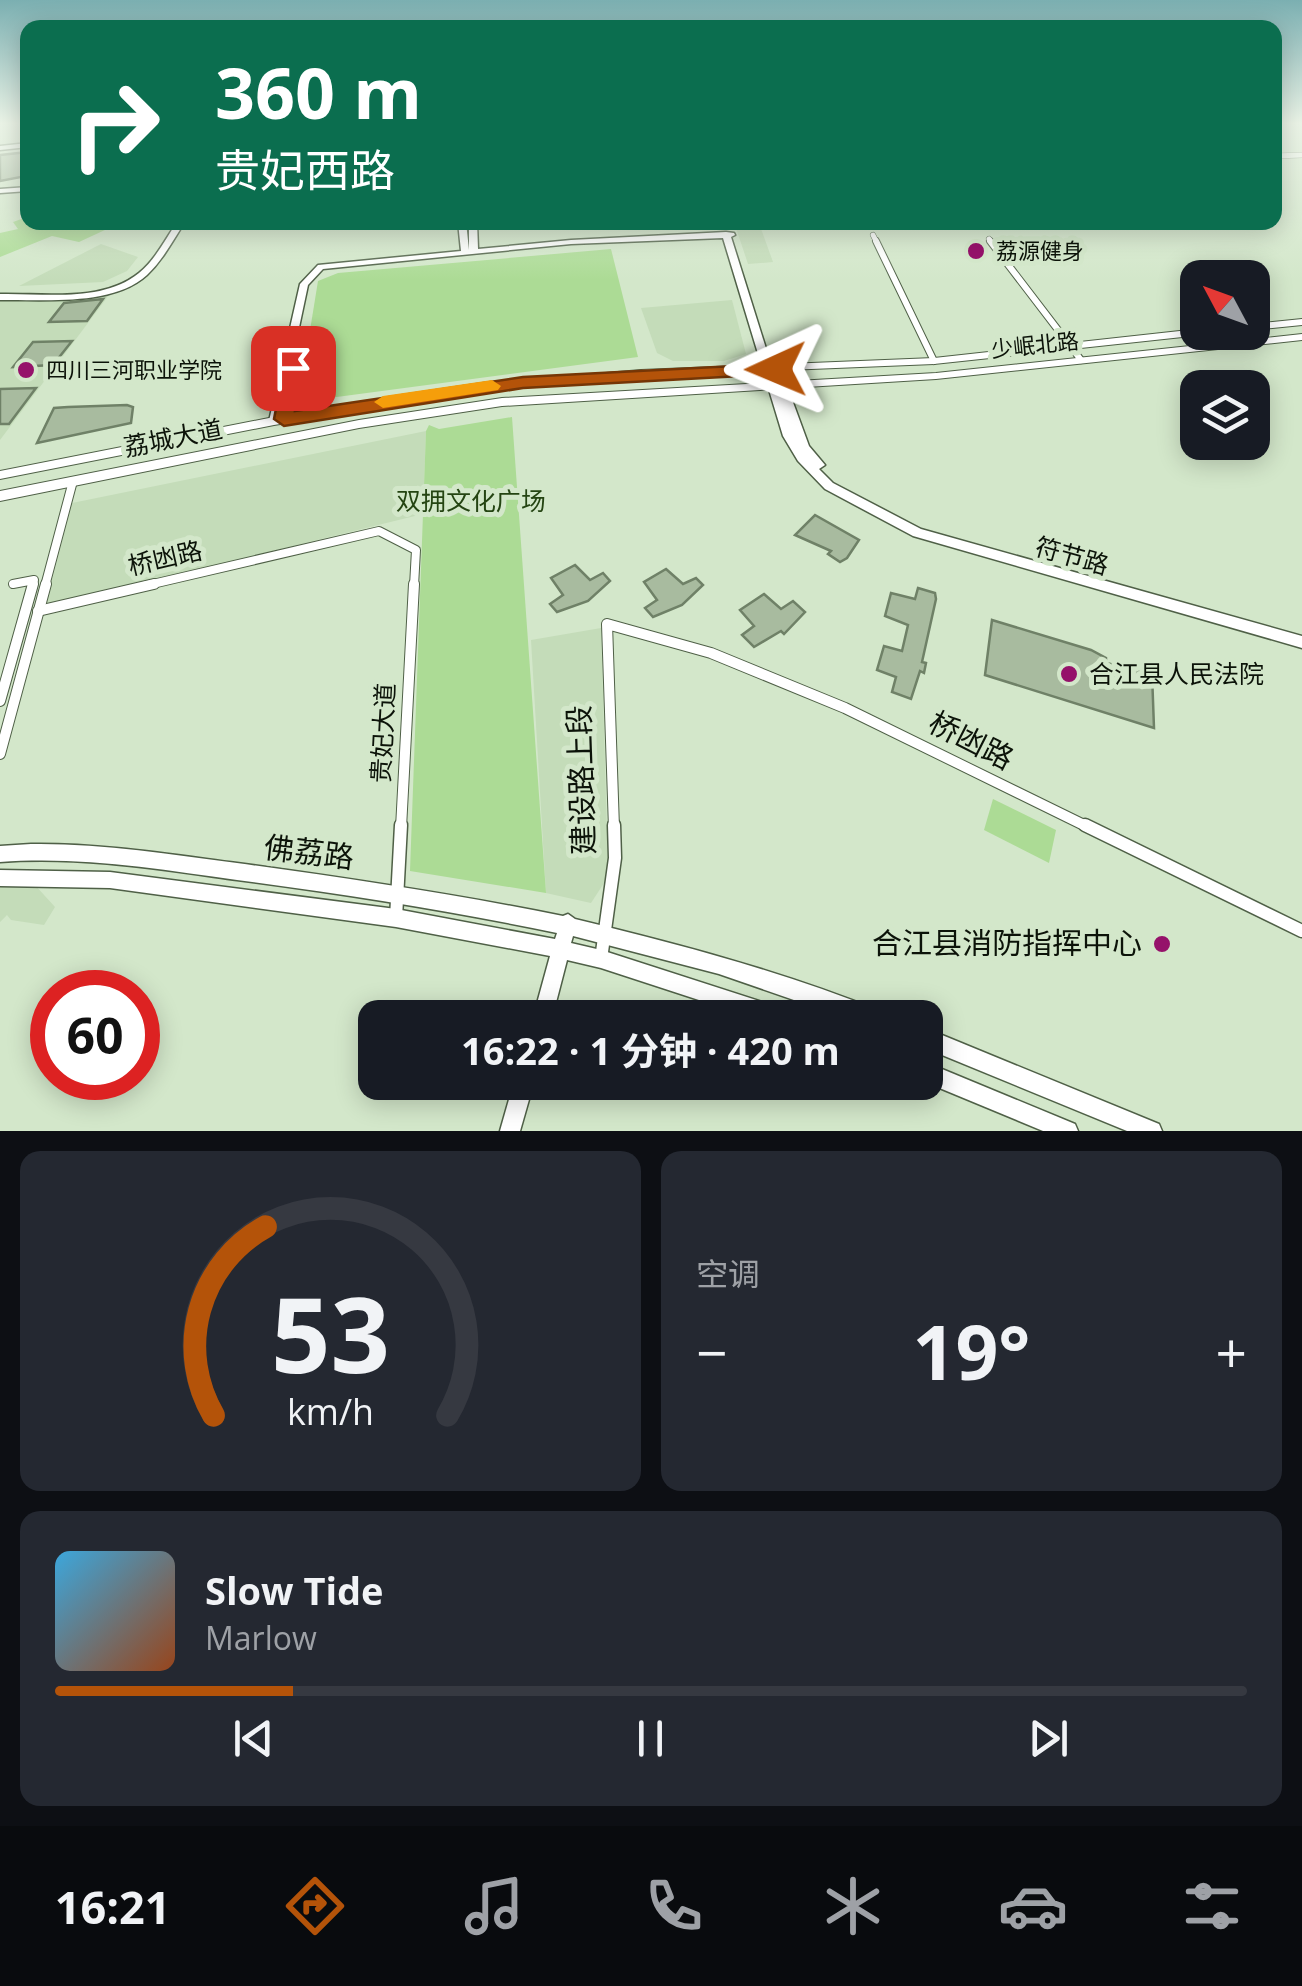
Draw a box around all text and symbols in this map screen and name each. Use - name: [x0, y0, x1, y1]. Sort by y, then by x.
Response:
- text: 360 m: [215, 44, 422, 140]
- icon: right: [50, 60, 180, 190]
- text: 贵妃西路: [215, 139, 395, 200]
- place label: 荔源健身: [996, 235, 1084, 265]
- marker: 荔源健身: [965, 240, 987, 262]
- north arrow: [1180, 260, 1270, 350]
- map controls: [1180, 260, 1270, 460]
- position arrow: [724, 317, 828, 421]
- street label: 少岷北路: [990, 324, 1080, 364]
- pin: [251, 326, 336, 411]
- icon: arrive: [266, 341, 321, 396]
- place label: 四川三河职业学院: [46, 354, 222, 384]
- marker: 四川三河职业学院: [15, 359, 37, 381]
- button: layers: [1180, 370, 1270, 460]
- street label: 荔城大道: [120, 411, 225, 463]
- park label: 双拥文化广场: [396, 483, 546, 517]
- street label: 符节路: [1032, 528, 1113, 582]
- street label: 桥凼路: [124, 532, 205, 582]
- place label: 合江县人民法院: [1089, 656, 1264, 690]
- marker: 合江县人民法院: [1058, 663, 1080, 685]
- street label: 贵妃大道: [362, 682, 402, 784]
- street label: 桥凼路: [922, 701, 1021, 778]
- street label: 建设路上段: [557, 704, 604, 856]
- street label: 佛荔路: [262, 826, 356, 877]
- place label: 合江县消防指挥中心: [872, 922, 1142, 963]
- marker: 合江县消防指挥中心: [1151, 933, 1173, 955]
- speed limit sign: 60: [30, 970, 160, 1100]
- text: 16:22 · 1 分钟 · 420 m: [461, 1024, 840, 1076]
- text: 空调: [696, 1252, 760, 1295]
- text: 53: [271, 1262, 390, 1403]
- text: 19°: [913, 1300, 1030, 1402]
- text: −: [696, 1314, 727, 1389]
- text: +: [1216, 1314, 1247, 1389]
- text: km/h: [287, 1387, 374, 1435]
- text: Slow Tide: [205, 1564, 384, 1616]
- text: Marlow: [205, 1616, 317, 1659]
- icon: previous: [226, 1711, 281, 1766]
- icon: pause: [623, 1711, 678, 1766]
- icon: next: [1021, 1711, 1076, 1766]
- icon: directions: [280, 1871, 350, 1941]
- icon: music: [459, 1871, 529, 1941]
- icon: phone: [639, 1871, 709, 1941]
- icon: climate: [818, 1871, 888, 1941]
- icon: car: [998, 1871, 1068, 1941]
- icon: filters: [1177, 1871, 1247, 1941]
- text: 16:21: [55, 1876, 170, 1937]

